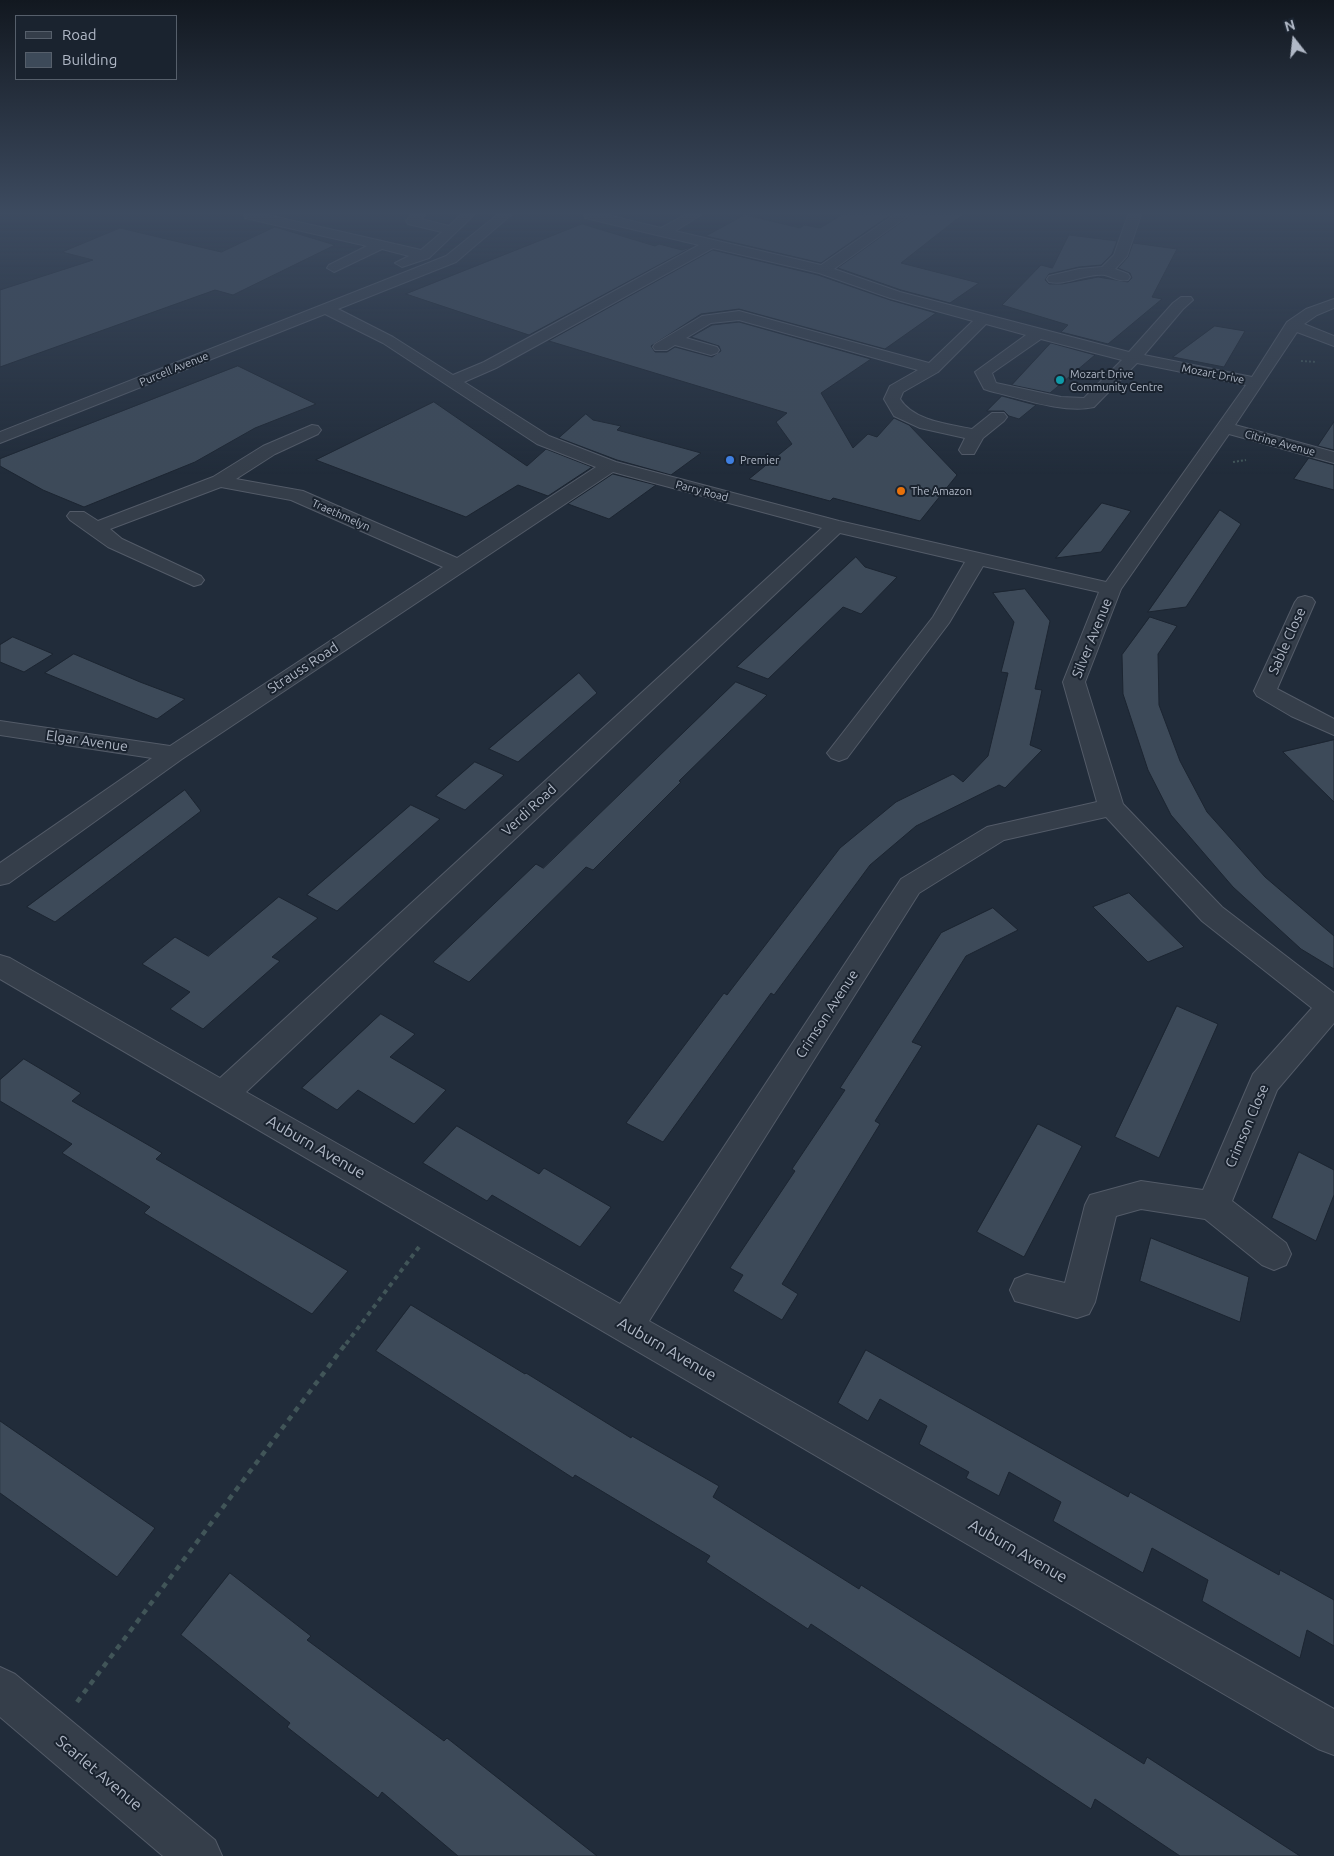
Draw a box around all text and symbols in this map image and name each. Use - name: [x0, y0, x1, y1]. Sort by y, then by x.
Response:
- legend: [15, 15, 178, 80]
- north arrow: [1269, 15, 1319, 65]
- text: N: [1283, 16, 1297, 35]
- text: Road: [62, 26, 97, 43]
- text: Building: [62, 51, 117, 68]
- street label: Purcell Avenue: [137, 349, 211, 389]
- street label: Mozart Drive: [1181, 361, 1245, 387]
- place label: Mozart Drive Community Centre: [1070, 367, 1163, 393]
- marker: Mozart Drive Community Centre: [1054, 374, 1066, 386]
- street label: Citrine Avenue: [1243, 427, 1317, 459]
- place label: Premier: [740, 453, 779, 467]
- marker: Premier: [724, 454, 736, 466]
- street label: Parry Road: [674, 478, 730, 504]
- place label: The Amazon: [911, 484, 972, 498]
- marker: The Amazon: [895, 485, 907, 497]
- street label: Traethmelyn: [310, 496, 372, 534]
- street label: Silver Avenue: [1068, 596, 1116, 680]
- street label: Sable Close: [1265, 605, 1309, 677]
- street label: Strauss Road: [264, 639, 342, 697]
- street label: Elgar Avenue: [45, 727, 129, 755]
- street label: Verdi Road: [498, 781, 560, 839]
- street label: Crimson Avenue: [792, 967, 862, 1061]
- street label: Crimson Close: [1222, 1082, 1272, 1170]
- street label: Auburn Avenue: [263, 1111, 369, 1183]
- street label: Auburn Avenue: [614, 1313, 720, 1385]
- street label: Auburn Avenue: [965, 1515, 1071, 1587]
- street label: Scarlet Avenue: [52, 1731, 146, 1815]

